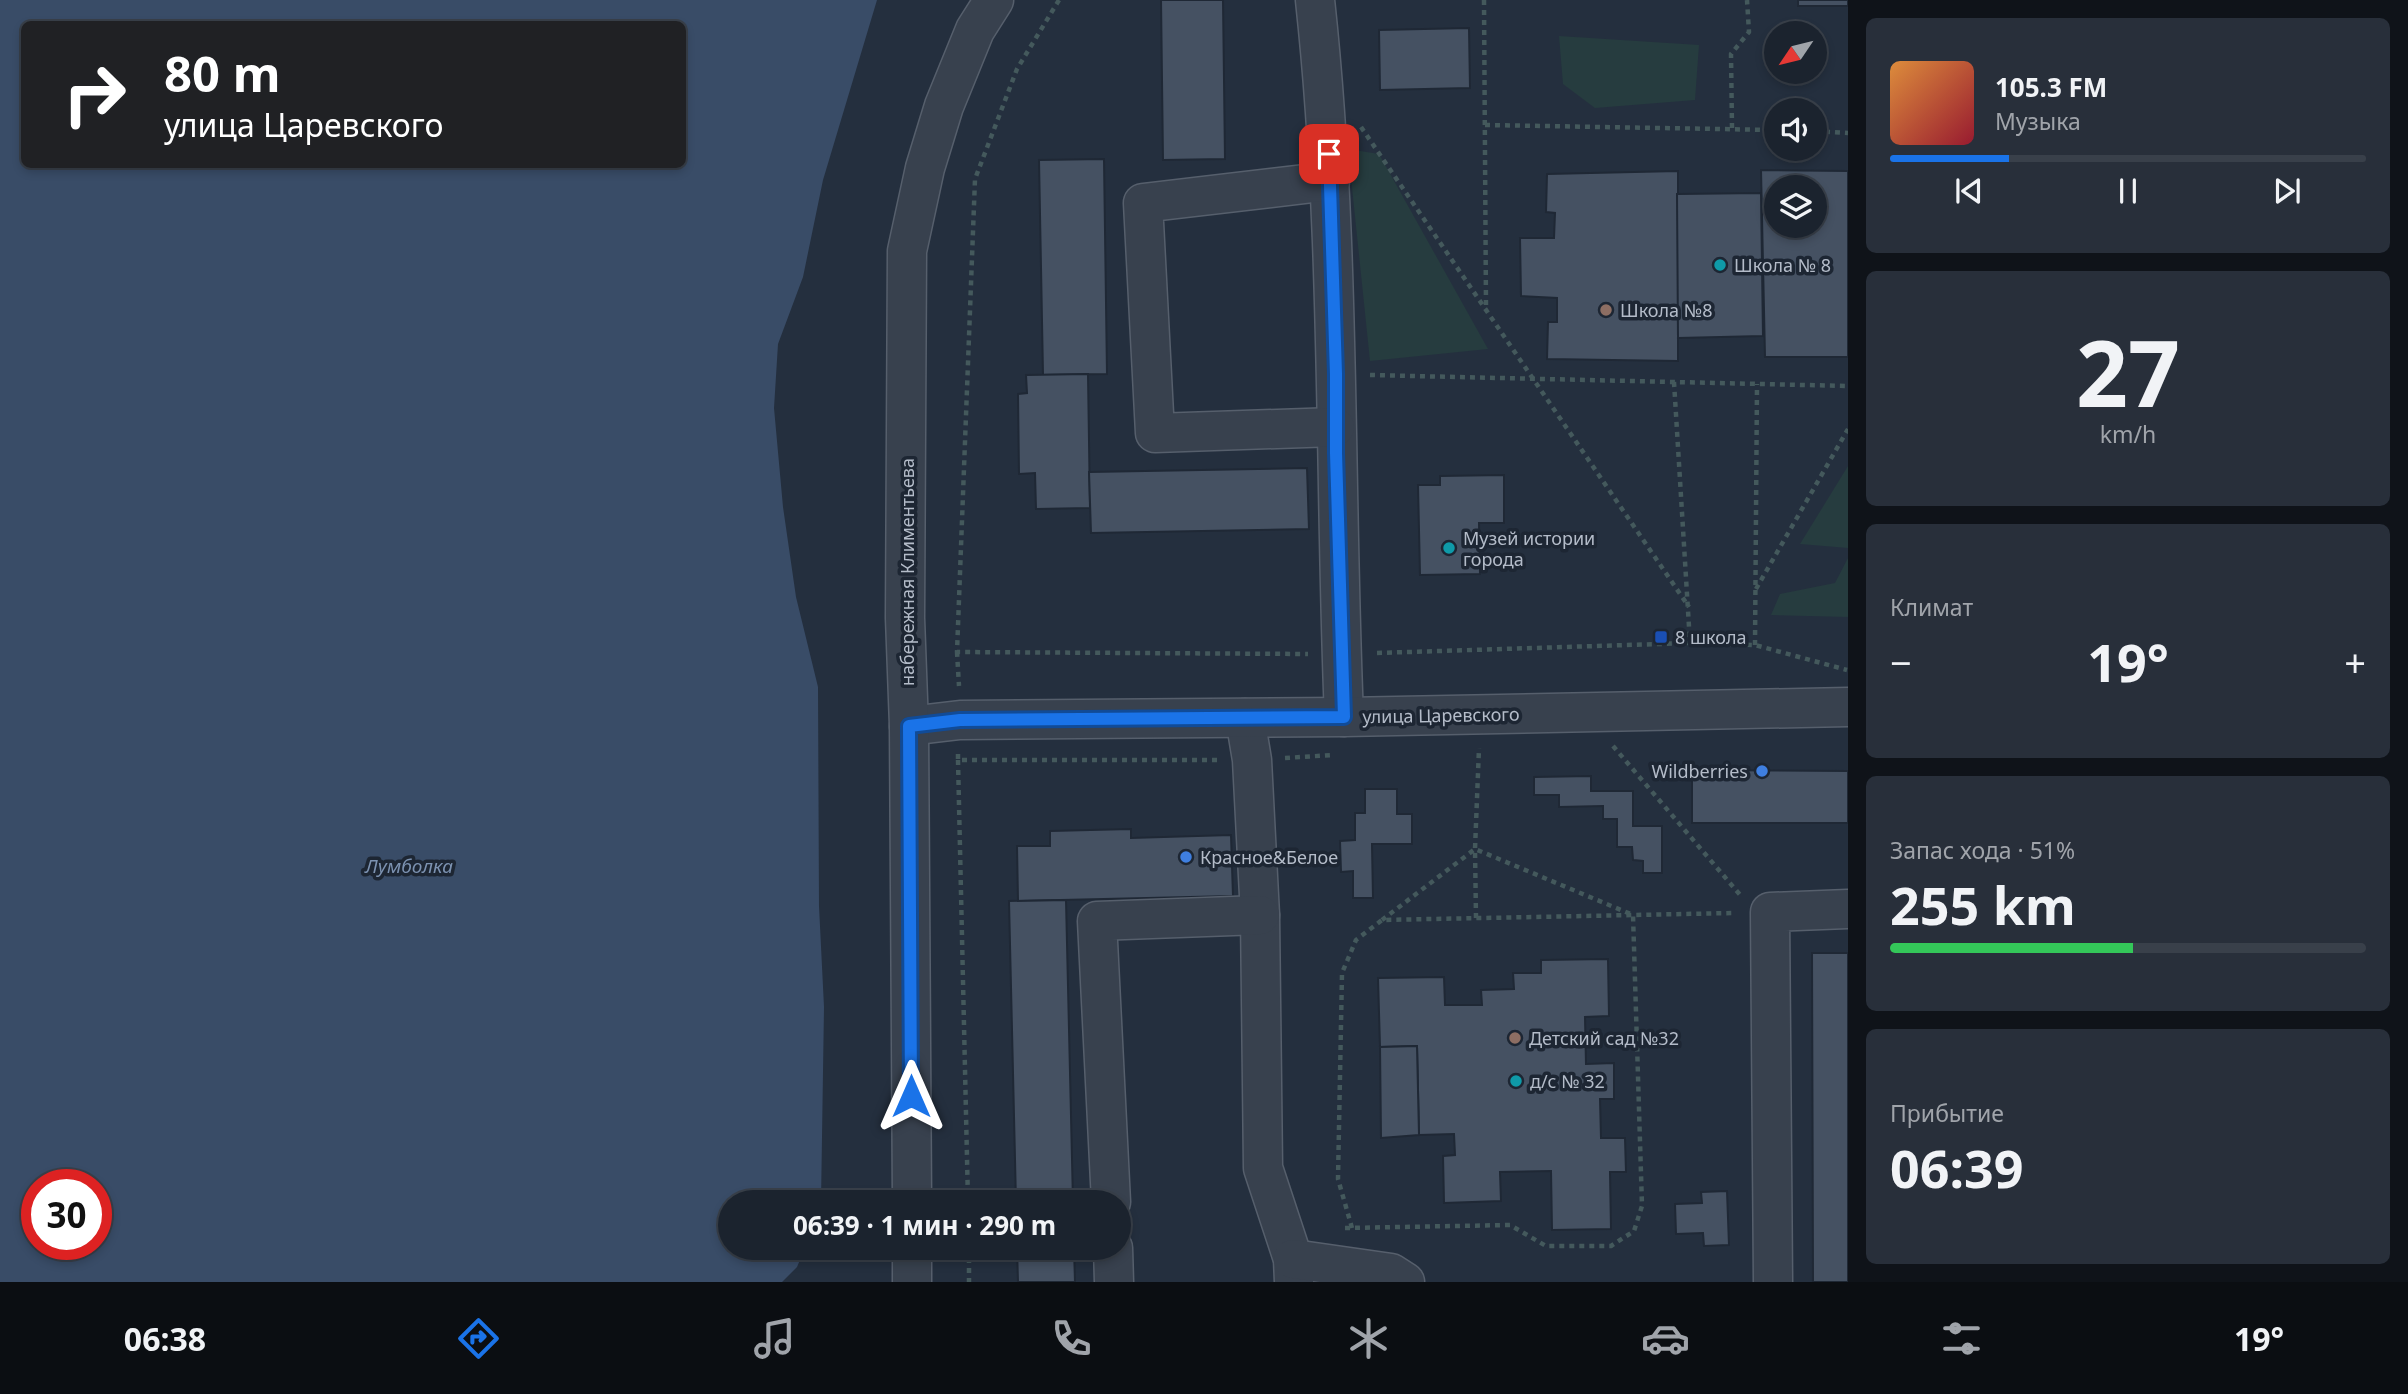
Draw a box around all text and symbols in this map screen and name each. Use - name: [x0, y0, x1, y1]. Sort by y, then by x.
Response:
- north arrow: [1764, 21, 1827, 84]
- map controls: [1764, 21, 1827, 238]
- text: 80 m: [164, 40, 281, 106]
- icon: right: [49, 49, 140, 140]
- text: 105.3 FM: [1995, 69, 2107, 105]
- button: sound: [1764, 98, 1827, 161]
- text: улица Царевского: [164, 103, 444, 146]
- text: Музыка: [1995, 105, 2081, 137]
- pin: [1299, 124, 1359, 184]
- icon: arrive: [1310, 135, 1348, 173]
- icon: previous: [1950, 172, 1988, 210]
- icon: pause: [2109, 172, 2147, 210]
- icon: next: [2268, 172, 2306, 210]
- button: layers: [1764, 175, 1827, 238]
- place label: Школа № 8: [1734, 253, 1831, 277]
- marker: Школа № 8: [1712, 257, 1728, 273]
- place label: Школа №8: [1620, 298, 1712, 322]
- marker: Школа №8: [1598, 302, 1614, 318]
- text: 27: [2076, 310, 2180, 434]
- text: km/h: [2100, 418, 2156, 450]
- street label: набережная Климентьева: [895, 458, 919, 686]
- place label: Музей истории города: [1463, 526, 1595, 571]
- marker: Музей истории города: [1441, 540, 1457, 556]
- text: Климат: [1890, 591, 1973, 623]
- place label: 8 школа: [1675, 625, 1747, 649]
- text: 19°: [2087, 626, 2169, 697]
- marker: 8 школа: [1653, 629, 1669, 645]
- text: −: [1890, 636, 1912, 688]
- text: +: [2344, 636, 2366, 688]
- street label: улица Царевского: [1362, 702, 1520, 728]
- place label: Wildberries: [1651, 759, 1748, 783]
- marker: Wildberries: [1754, 763, 1770, 779]
- text: Запас хода · 51%: [1890, 834, 2075, 866]
- place label: Красное&Белое: [1200, 845, 1338, 869]
- marker: Красное&Белое: [1178, 849, 1194, 865]
- water label: Лумболка: [364, 853, 453, 879]
- text: 255 km: [1890, 869, 2076, 940]
- place label: Детский сад №32: [1529, 1026, 1679, 1050]
- marker: Детский сад №32: [1507, 1030, 1523, 1046]
- position arrow: [874, 1059, 948, 1133]
- place label: д/с № 32: [1530, 1069, 1605, 1093]
- marker: д/с № 32: [1508, 1073, 1524, 1089]
- text: Прибытие: [1890, 1097, 2004, 1129]
- text: 06:39: [1890, 1132, 2024, 1203]
- speed limit sign: 30: [21, 1169, 112, 1260]
- text: 06:39 · 1 мин · 290 m: [793, 1207, 1056, 1243]
- icon: directions: [454, 1314, 503, 1363]
- icon: music: [750, 1314, 799, 1363]
- icon: phone: [1047, 1314, 1096, 1363]
- icon: climate: [1344, 1314, 1393, 1363]
- icon: car: [1641, 1314, 1690, 1363]
- icon: filters: [1937, 1314, 1986, 1363]
- text: 06:38: [124, 1317, 206, 1360]
- text: 19°: [2234, 1317, 2284, 1360]

